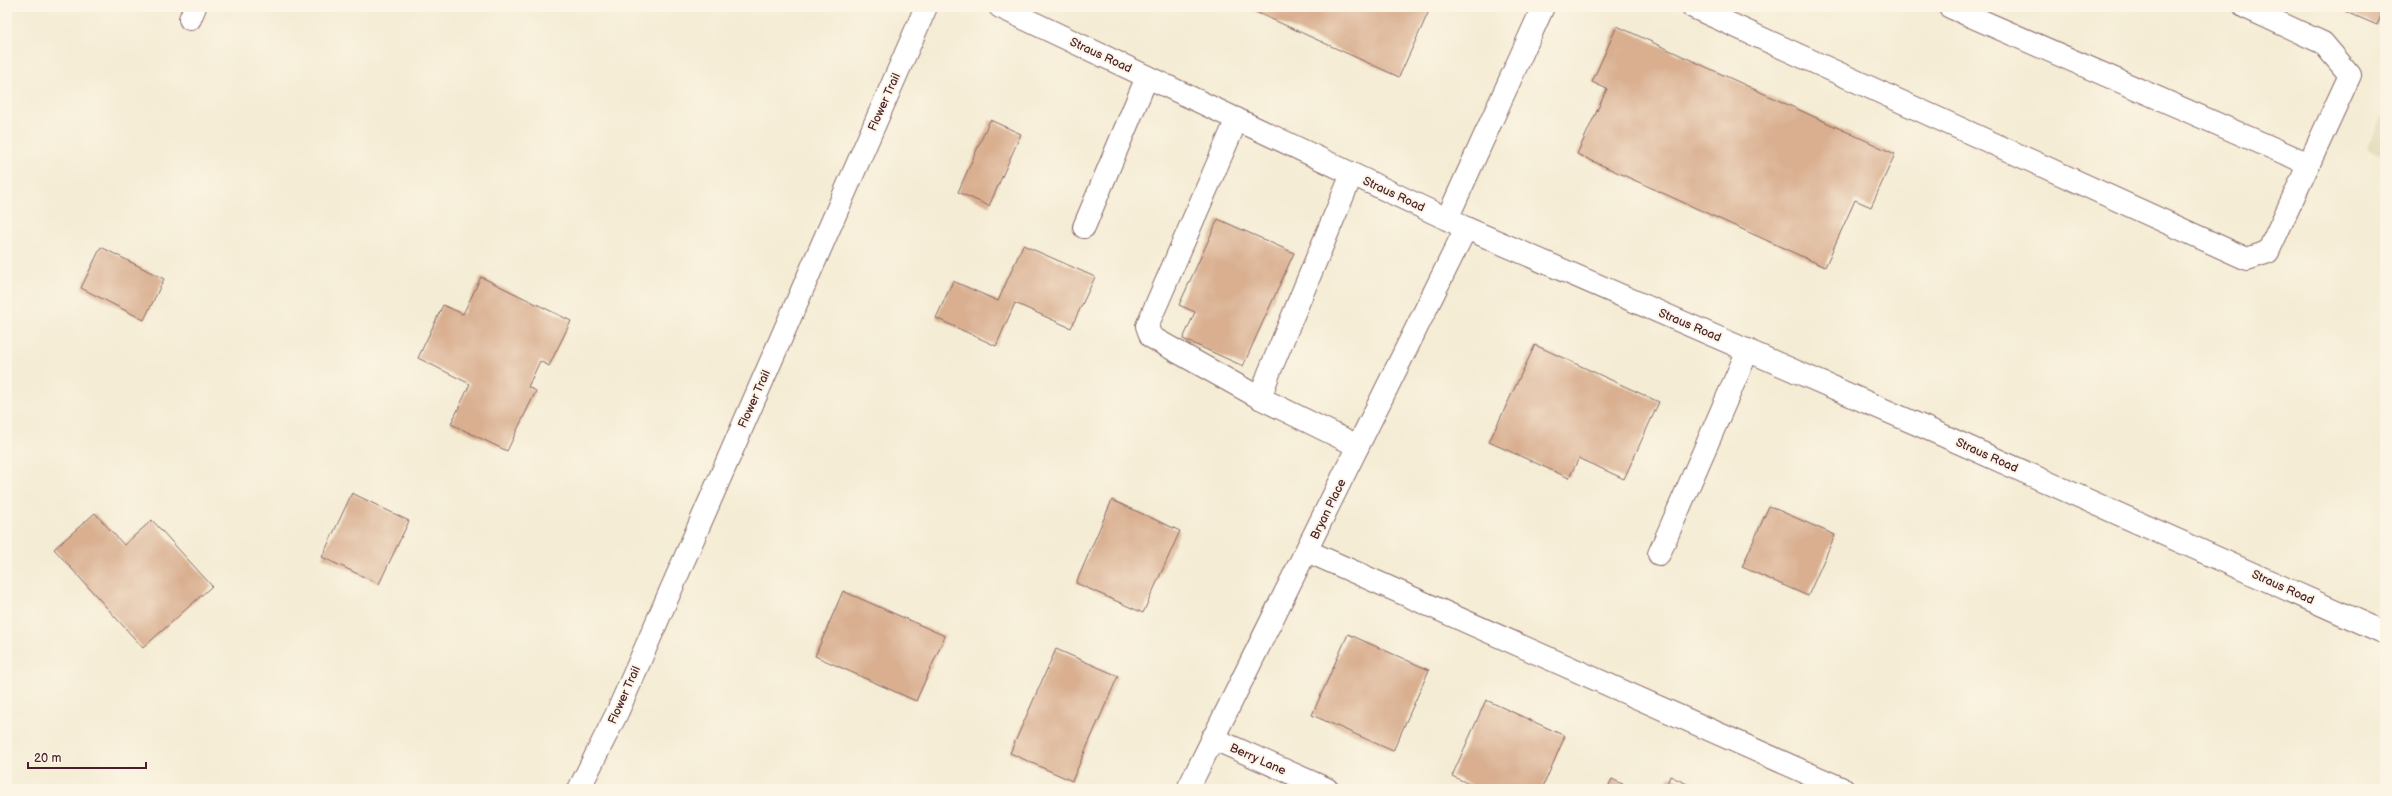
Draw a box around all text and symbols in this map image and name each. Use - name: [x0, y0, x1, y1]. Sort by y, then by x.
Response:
- street label: Straus Road: [1067, 35, 1134, 76]
- street label: Flower Trail: [865, 71, 904, 133]
- street label: Straus Road: [1360, 174, 1427, 215]
- street label: Straus Road: [1656, 306, 1724, 345]
- street label: Flower Trail: [735, 368, 774, 430]
- street label: Straus Road: [1953, 435, 2020, 476]
- street label: Bryan Place: [1307, 476, 1350, 542]
- street label: Straus Road: [2249, 567, 2316, 608]
- street label: Flower Trail: [605, 664, 644, 726]
- street label: Berry Lane: [1227, 740, 1288, 778]
- scale bar: [28, 744, 146, 770]
- text: 20 m: [34, 751, 61, 766]

